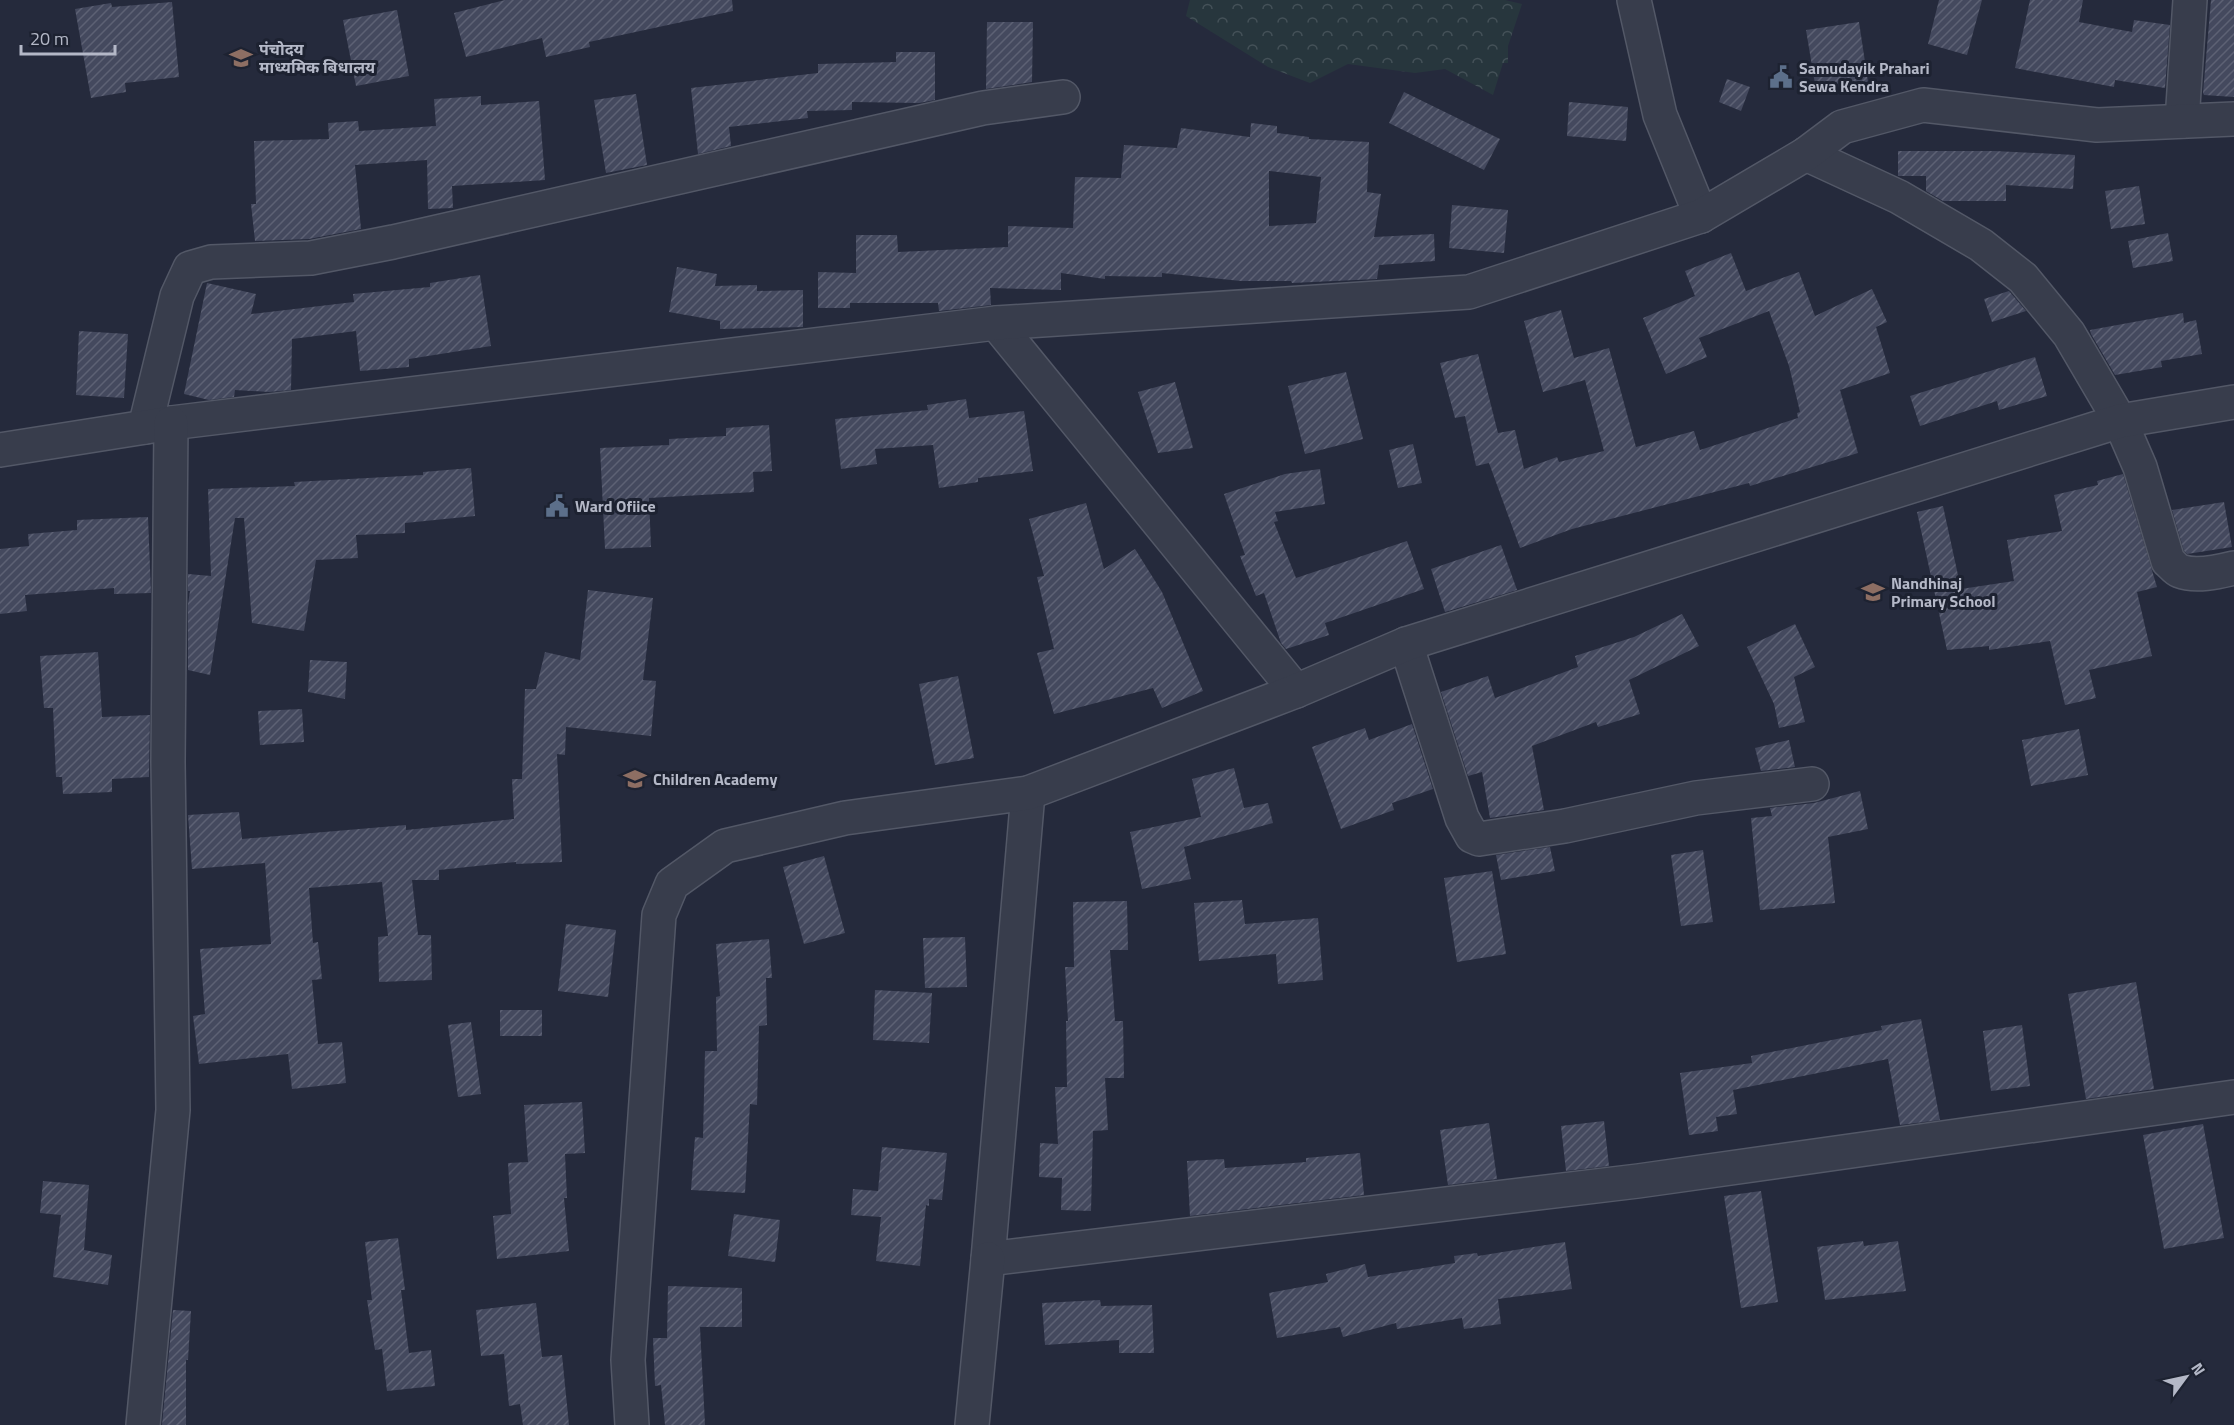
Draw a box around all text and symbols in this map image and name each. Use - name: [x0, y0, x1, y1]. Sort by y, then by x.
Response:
- scale bar: [21, 18, 116, 56]
- text: 20 m: [30, 25, 69, 52]
- place label: पंचोदय माध्यमिक बिधालय: [259, 37, 376, 79]
- school or university icon: पंचोदय माध्यमिक बिधालय: [228, 45, 254, 71]
- place label: Samudayik Prahari Sewa Kendra: [1799, 56, 1930, 98]
- public building icon: Samudayik Prahari Sewa Kendra: [1768, 64, 1794, 90]
- public building icon: Ward Ofiice: [544, 493, 570, 519]
- place label: Ward Ofiice: [575, 494, 656, 518]
- place label: Nandhinaj Primary School: [1891, 571, 1996, 613]
- school or university icon: Nandhinaj Primary School: [1860, 579, 1886, 605]
- school or university icon: Children Academy: [622, 766, 648, 792]
- place label: Children Academy: [653, 767, 777, 791]
- north arrow: [2156, 1347, 2216, 1407]
- text: N: [2185, 1358, 2212, 1380]

